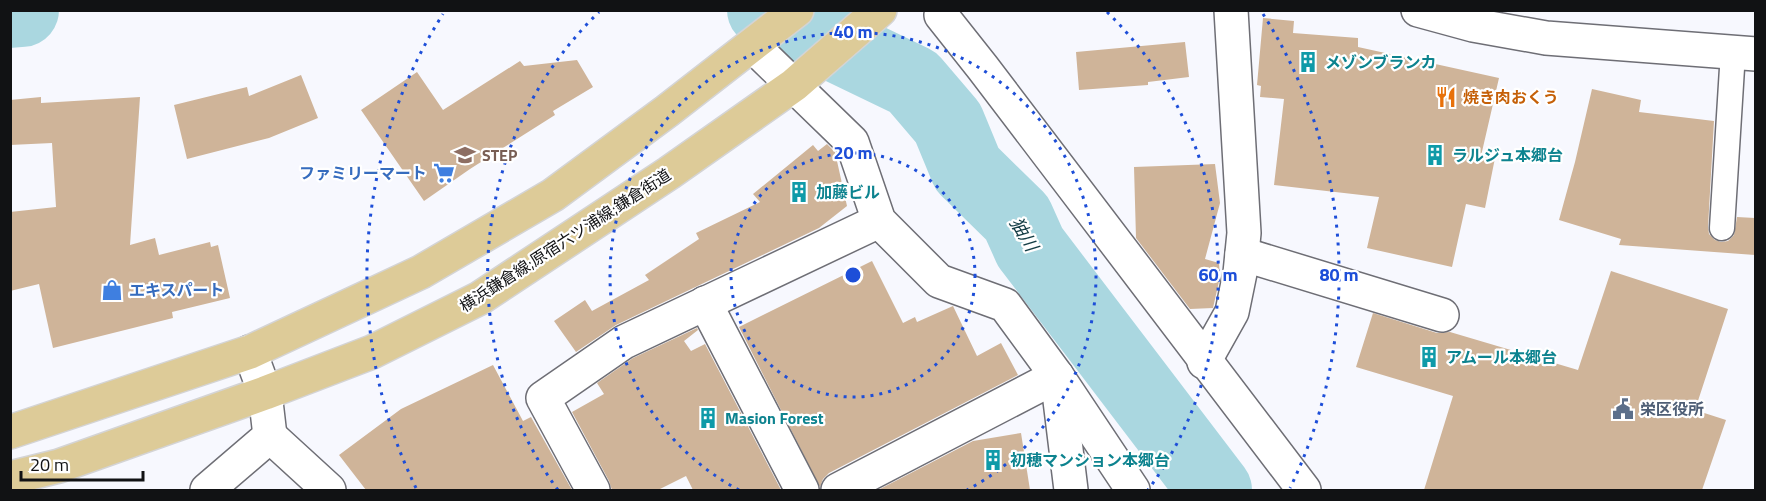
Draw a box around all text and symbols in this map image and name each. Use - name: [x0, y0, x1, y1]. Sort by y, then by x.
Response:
- text: 40 m: [833, 18, 873, 45]
- building icon: メゾンブランカ: [1296, 50, 1320, 74]
- place label: メゾンブランカ: [1325, 50, 1437, 74]
- restaurant icon: 焼き肉おくう: [1434, 85, 1458, 109]
- place label: 焼き肉おくう: [1463, 85, 1559, 109]
- text: 20 m: [833, 139, 873, 166]
- school or university icon: STEP: [453, 143, 477, 167]
- place label: STEP: [482, 143, 518, 167]
- building icon: ラルジュ本郷台: [1423, 143, 1447, 167]
- place label: ラルジュ本郷台: [1452, 143, 1563, 167]
- place label: ファミリーマート: [299, 161, 427, 185]
- supermarket icon: ファミリーマート: [432, 161, 456, 185]
- street label: 横浜鎌倉線;原宿六ツ浦線;鎌倉街道: [454, 162, 676, 318]
- building icon: 加藤ビル: [787, 180, 811, 204]
- place label: 加藤ビル: [816, 180, 880, 204]
- water label: 㹨川: [1003, 212, 1046, 258]
- text: 60 m: [1198, 261, 1238, 288]
- text: 80 m: [1319, 261, 1359, 288]
- centre of rings: [843, 265, 863, 285]
- shop icon: エキスパート: [100, 278, 124, 302]
- place label: エキスパート: [129, 278, 225, 302]
- building icon: アムール本郷台: [1417, 345, 1441, 369]
- place label: アムール本郷台: [1446, 345, 1557, 369]
- public building icon: 栄区役所: [1611, 397, 1635, 421]
- place label: 栄区役所: [1640, 397, 1704, 421]
- building icon: Masion Forest: [696, 406, 720, 430]
- place label: Masion Forest: [725, 406, 824, 430]
- scale bar: [21, 444, 142, 482]
- building icon: 初穂マンション本郷台: [981, 448, 1005, 472]
- place label: 初穂マンション本郷台: [1010, 448, 1170, 472]
- text: 20 m: [30, 451, 69, 478]

